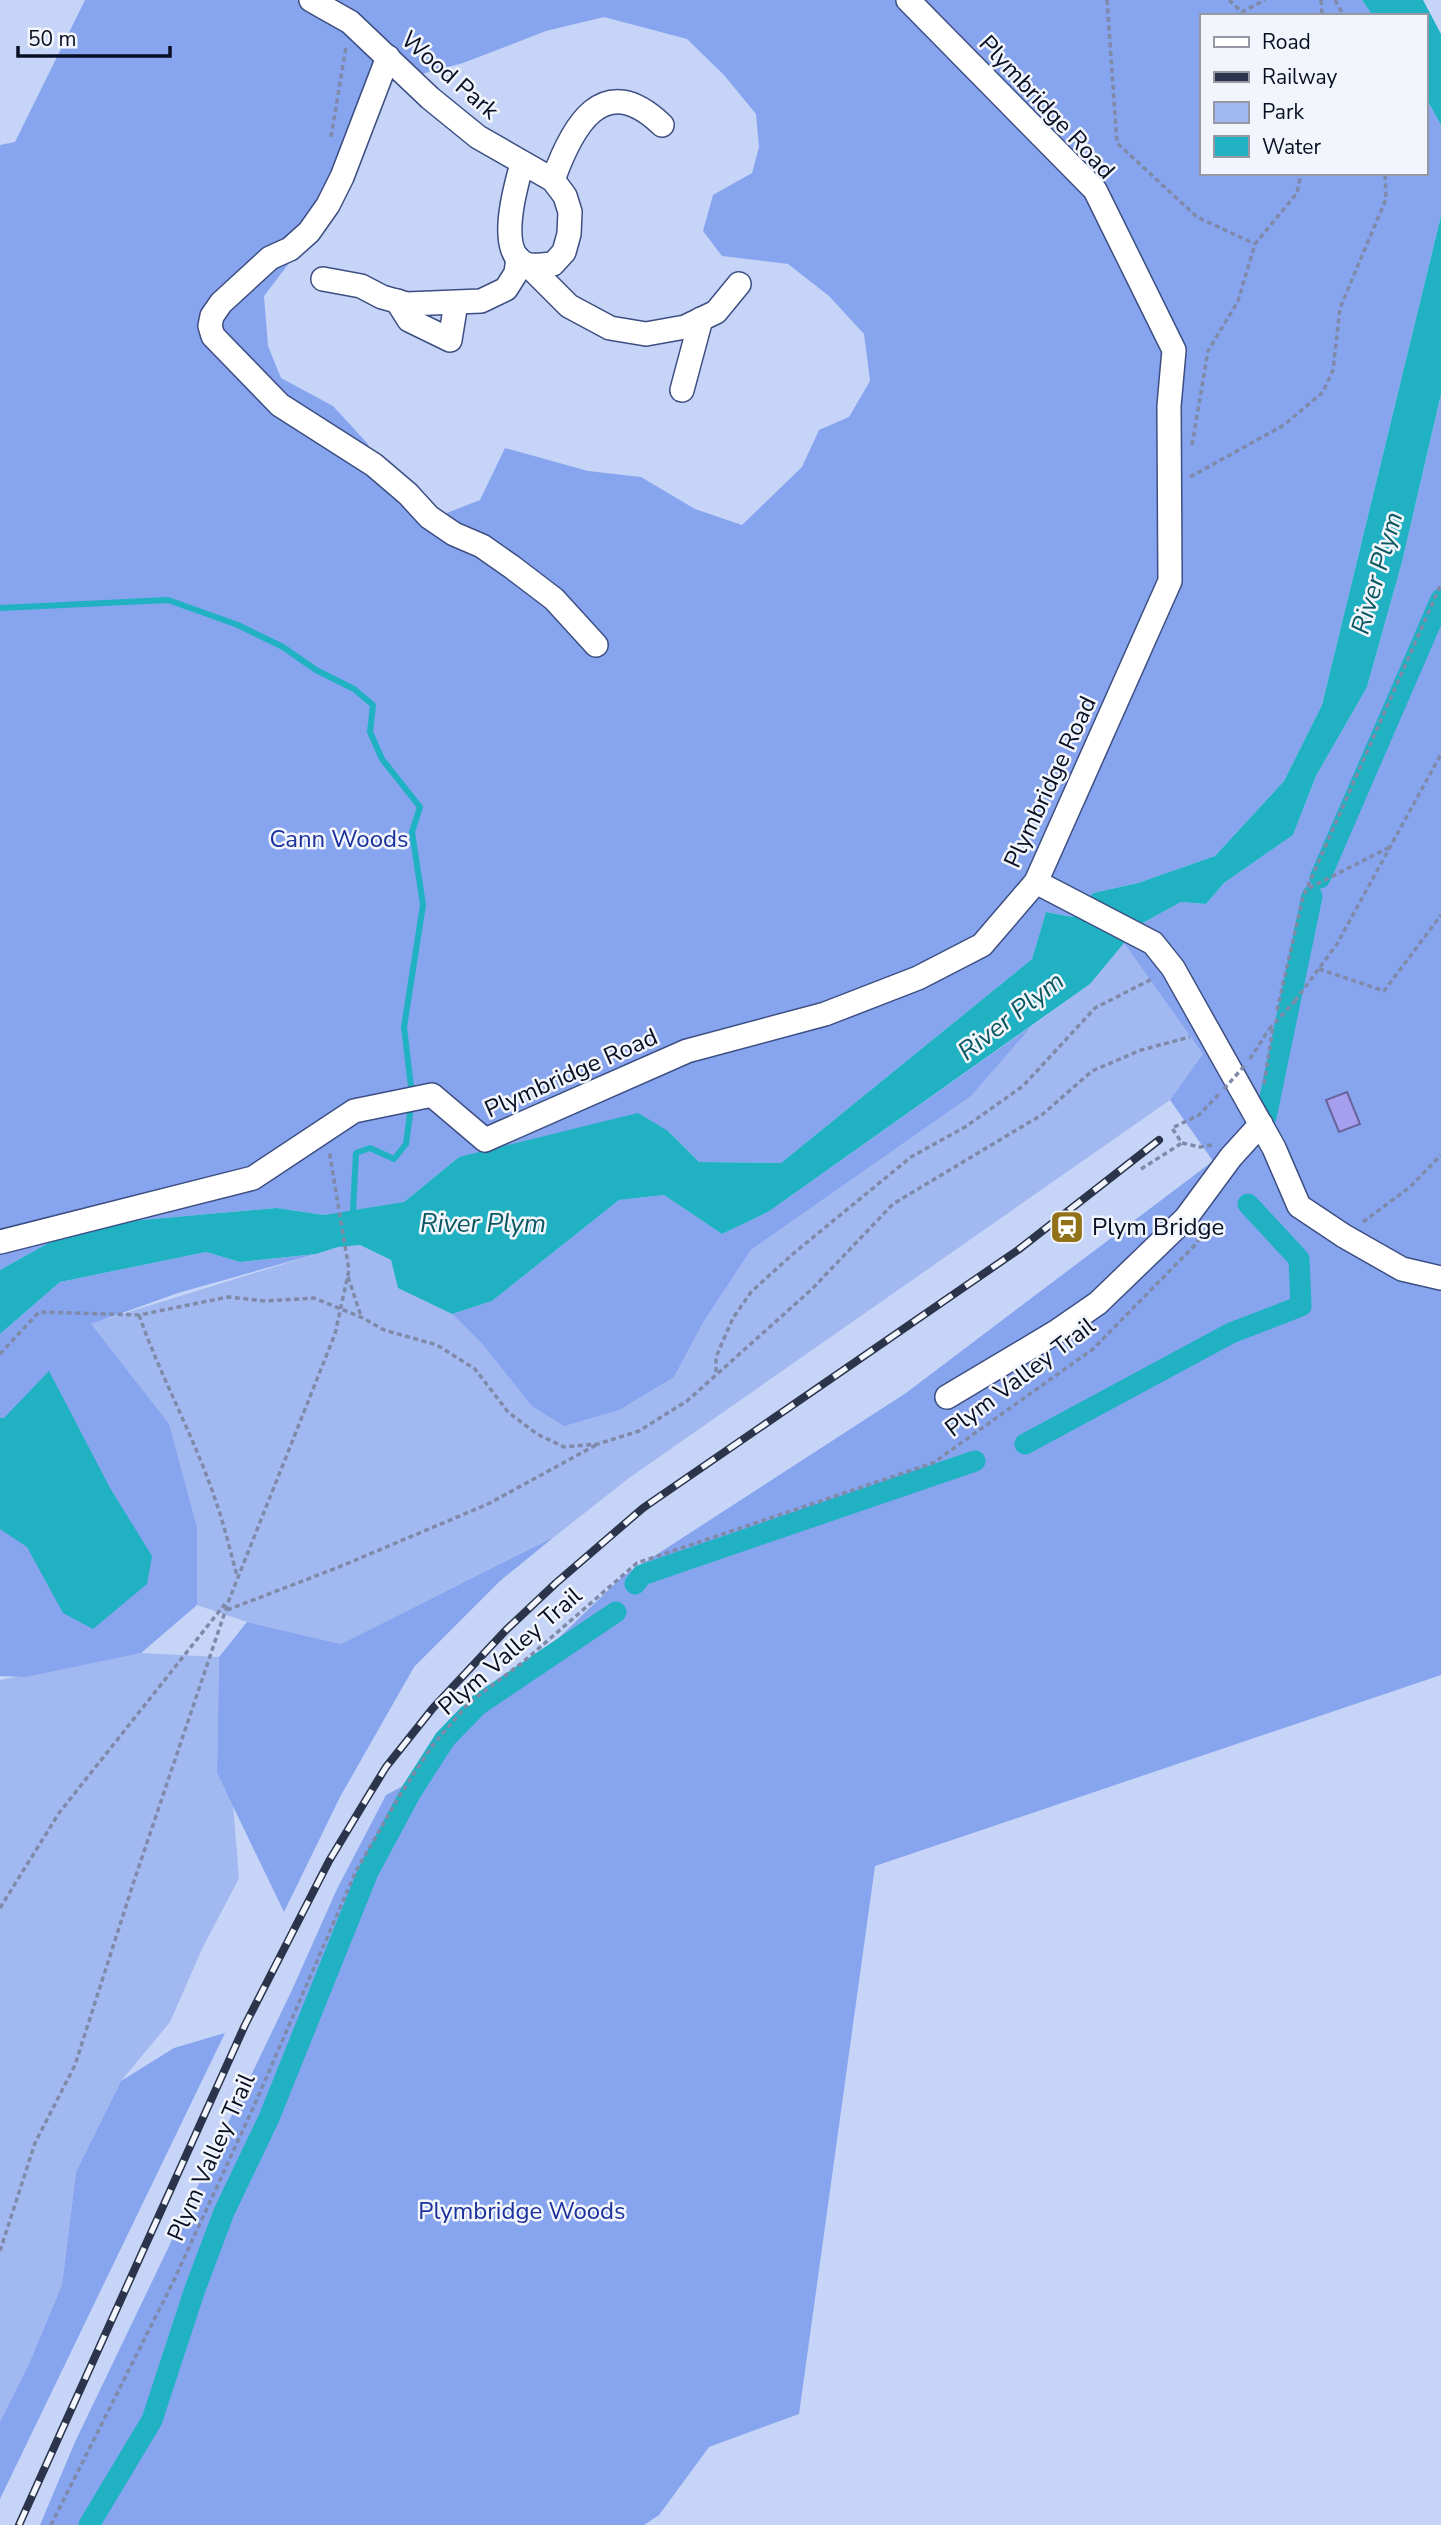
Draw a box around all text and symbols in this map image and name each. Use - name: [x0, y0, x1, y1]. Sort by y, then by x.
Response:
- scale bar: [18, 14, 170, 58]
- legend: [1200, 14, 1427, 175]
- street label: Wood Park: [394, 24, 506, 127]
- text: 50 m: [28, 25, 77, 53]
- street label: Plymbridge Road: [972, 28, 1122, 186]
- text: Road: [1262, 28, 1311, 56]
- text: Railway: [1262, 63, 1337, 91]
- text: Park: [1262, 98, 1304, 126]
- text: Water: [1262, 133, 1321, 161]
- water label: River Plym: [1343, 508, 1411, 638]
- street label: Plymbridge Road: [996, 691, 1104, 873]
- park label: Cann Woods: [269, 823, 409, 855]
- water label: River Plym: [951, 963, 1071, 1069]
- street label: Plymbridge Road: [480, 1021, 662, 1125]
- water label: River Plym: [420, 1206, 546, 1241]
- station icon: Plym Bridge: [1048, 1208, 1086, 1246]
- place label: Plym Bridge: [1092, 1211, 1224, 1243]
- street label: Plym Valley Trail: [938, 1310, 1102, 1444]
- street label: Plym Valley Trail: [431, 1580, 589, 1722]
- street label: Plym Valley Trail: [160, 2068, 262, 2246]
- park label: Plymbridge Woods: [418, 2195, 626, 2227]

